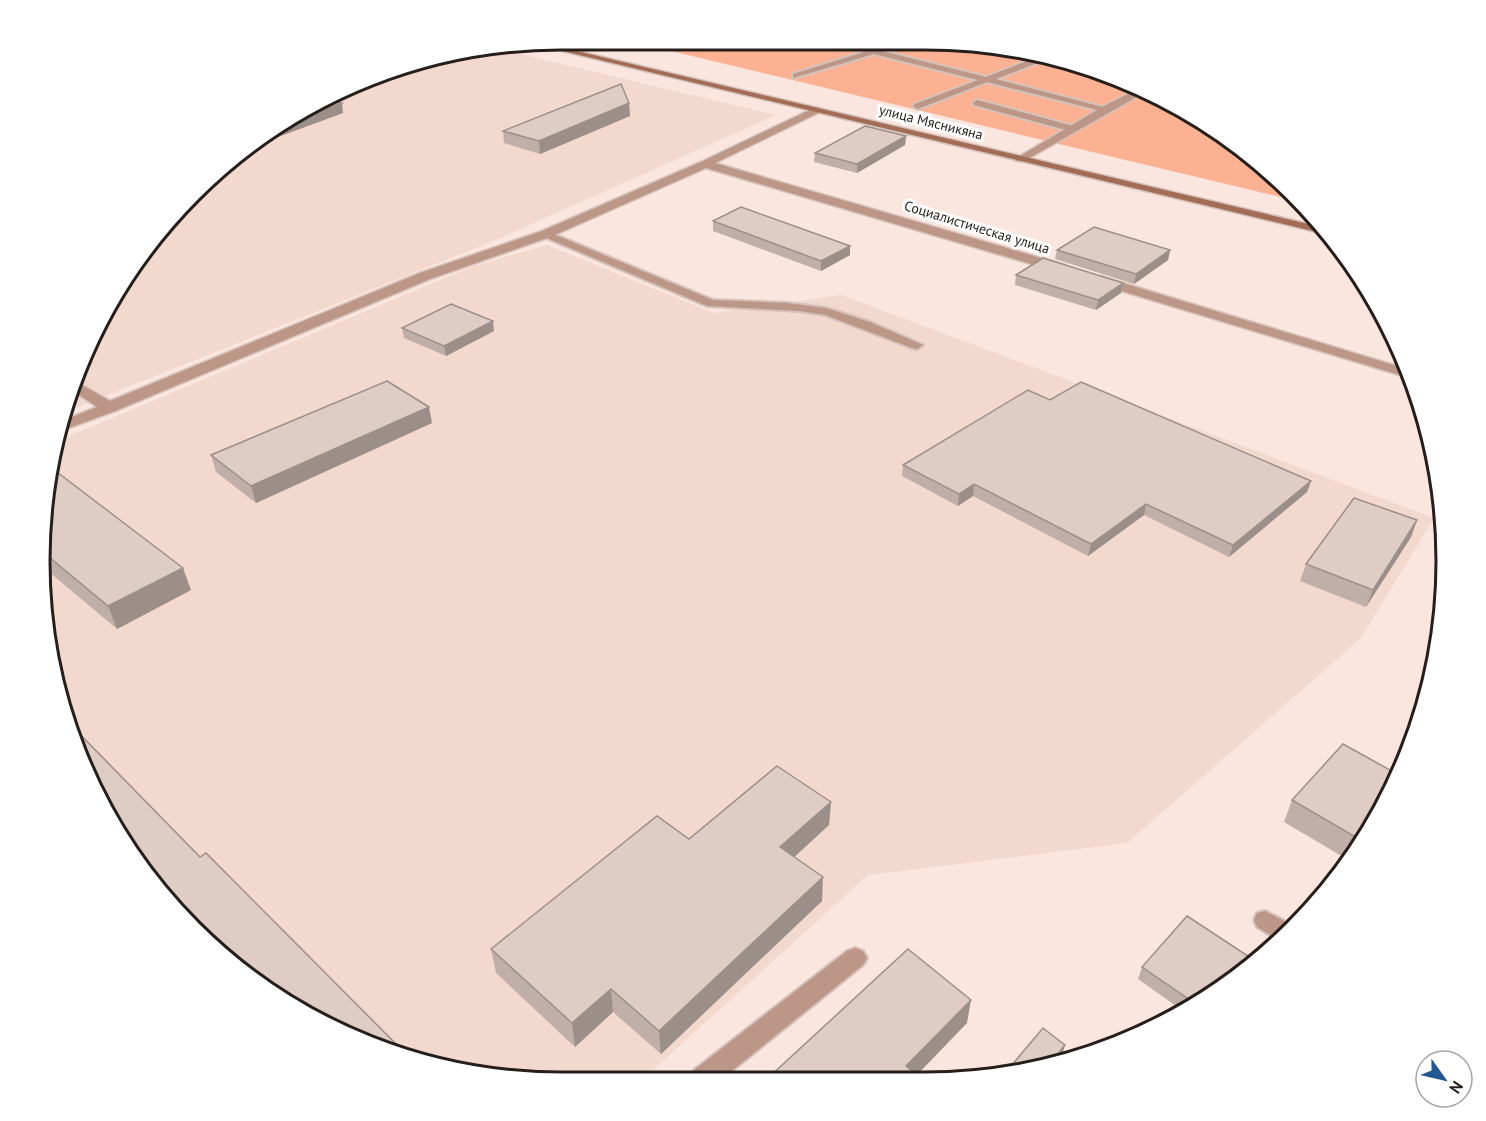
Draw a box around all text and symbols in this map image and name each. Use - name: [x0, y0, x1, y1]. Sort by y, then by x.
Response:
- street label: улица Мясникяна: [877, 100, 985, 144]
- street label: Социалистическая улица: [902, 196, 1052, 258]
- north arrow: [1414, 1049, 1474, 1109]
- text: N: [1445, 1077, 1468, 1097]

